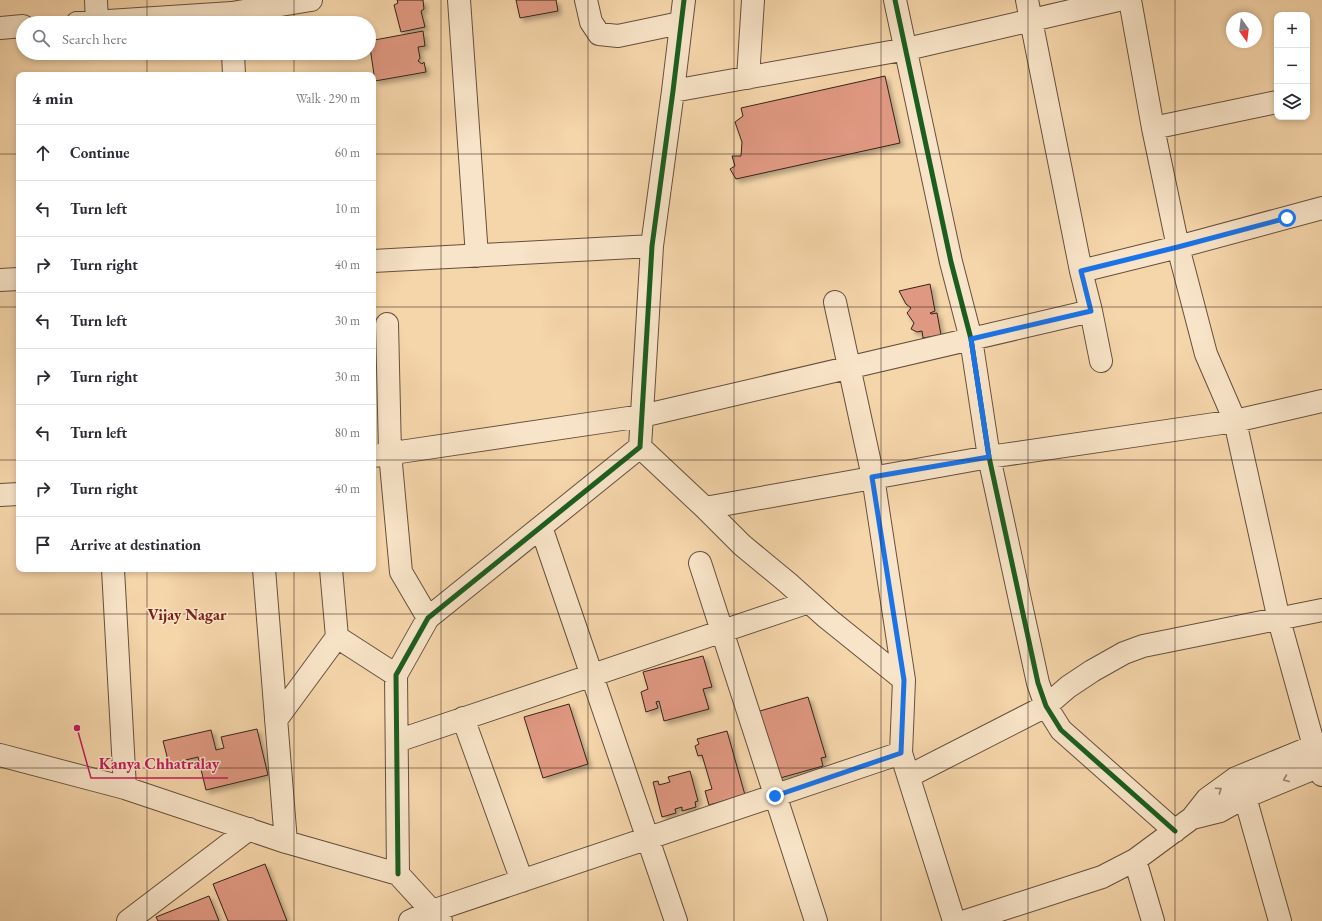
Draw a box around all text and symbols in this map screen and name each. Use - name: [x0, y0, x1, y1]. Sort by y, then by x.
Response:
- north arrow: [1226, 12, 1262, 48]
- map controls: [1274, 12, 1310, 120]
- button: +: [1274, 12, 1310, 48]
- search box: [16, 16, 376, 60]
- icon: search: [30, 27, 52, 49]
- text: Search here: [62, 29, 127, 48]
- button: −: [1274, 48, 1310, 84]
- button: layers: [1274, 84, 1310, 120]
- text: 4 min: [32, 87, 73, 109]
- text: Walk · 290 m: [296, 90, 360, 107]
- icon: ahead: [32, 142, 54, 164]
- text: Continue: [70, 143, 130, 162]
- text: 60 m: [335, 144, 360, 161]
- icon: left: [32, 198, 54, 220]
- text: Turn left: [70, 199, 127, 218]
- text: 10 m: [335, 200, 360, 217]
- route start: [1278, 209, 1296, 227]
- icon: right: [32, 254, 54, 276]
- text: Turn right: [70, 255, 138, 274]
- text: 40 m: [335, 256, 360, 273]
- icon: left: [32, 310, 54, 332]
- text: Turn left: [70, 311, 127, 330]
- text: 30 m: [335, 312, 360, 329]
- icon: right: [32, 366, 54, 388]
- text: Turn right: [70, 367, 138, 386]
- text: 30 m: [335, 368, 360, 385]
- icon: left: [32, 422, 54, 444]
- text: Turn left: [70, 423, 127, 442]
- text: 80 m: [335, 424, 360, 441]
- icon: right: [32, 478, 54, 500]
- text: Turn right: [70, 479, 138, 498]
- text: 40 m: [335, 480, 360, 497]
- icon: arrive: [32, 534, 54, 556]
- text: Arrive at destination: [70, 535, 201, 554]
- district label: Vijay Nagar: [147, 604, 227, 625]
- callout: Kanya Chhatralay: [91, 750, 228, 778]
- text: Kanya Chhatralay: [99, 753, 220, 774]
- one-way arrow: [1282, 775, 1289, 783]
- route end: [766, 787, 784, 805]
- one-way arrow: [1215, 788, 1222, 795]

